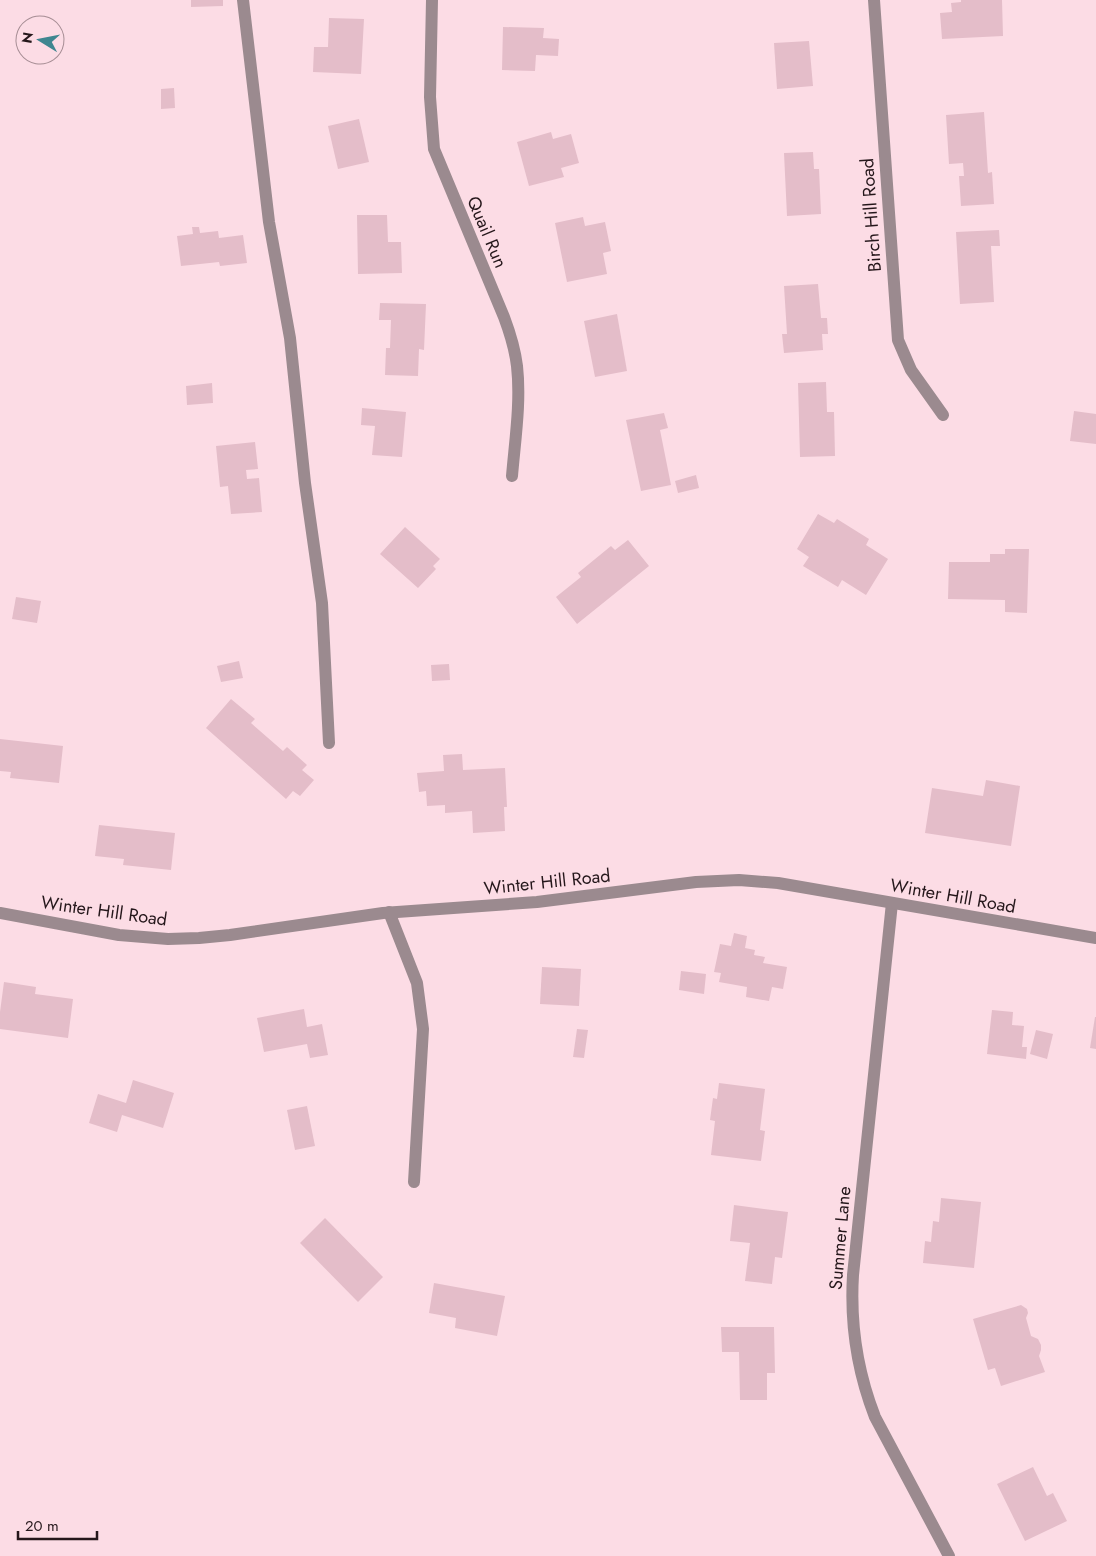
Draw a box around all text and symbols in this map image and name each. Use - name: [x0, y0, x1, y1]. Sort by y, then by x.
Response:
- north arrow: [15, 15, 65, 65]
- text: N: [16, 31, 38, 45]
- street label: Birch Hill Road: [854, 157, 888, 273]
- street label: Quail Run: [460, 192, 514, 272]
- street label: Winter Hill Road: [482, 862, 612, 902]
- street label: Winter Hill Road: [888, 872, 1018, 920]
- street label: Winter Hill Road: [39, 889, 169, 933]
- street label: Summer Lane: [823, 1185, 857, 1291]
- scale bar: [18, 1508, 96, 1540]
- text: 20 m: [25, 1515, 59, 1537]

